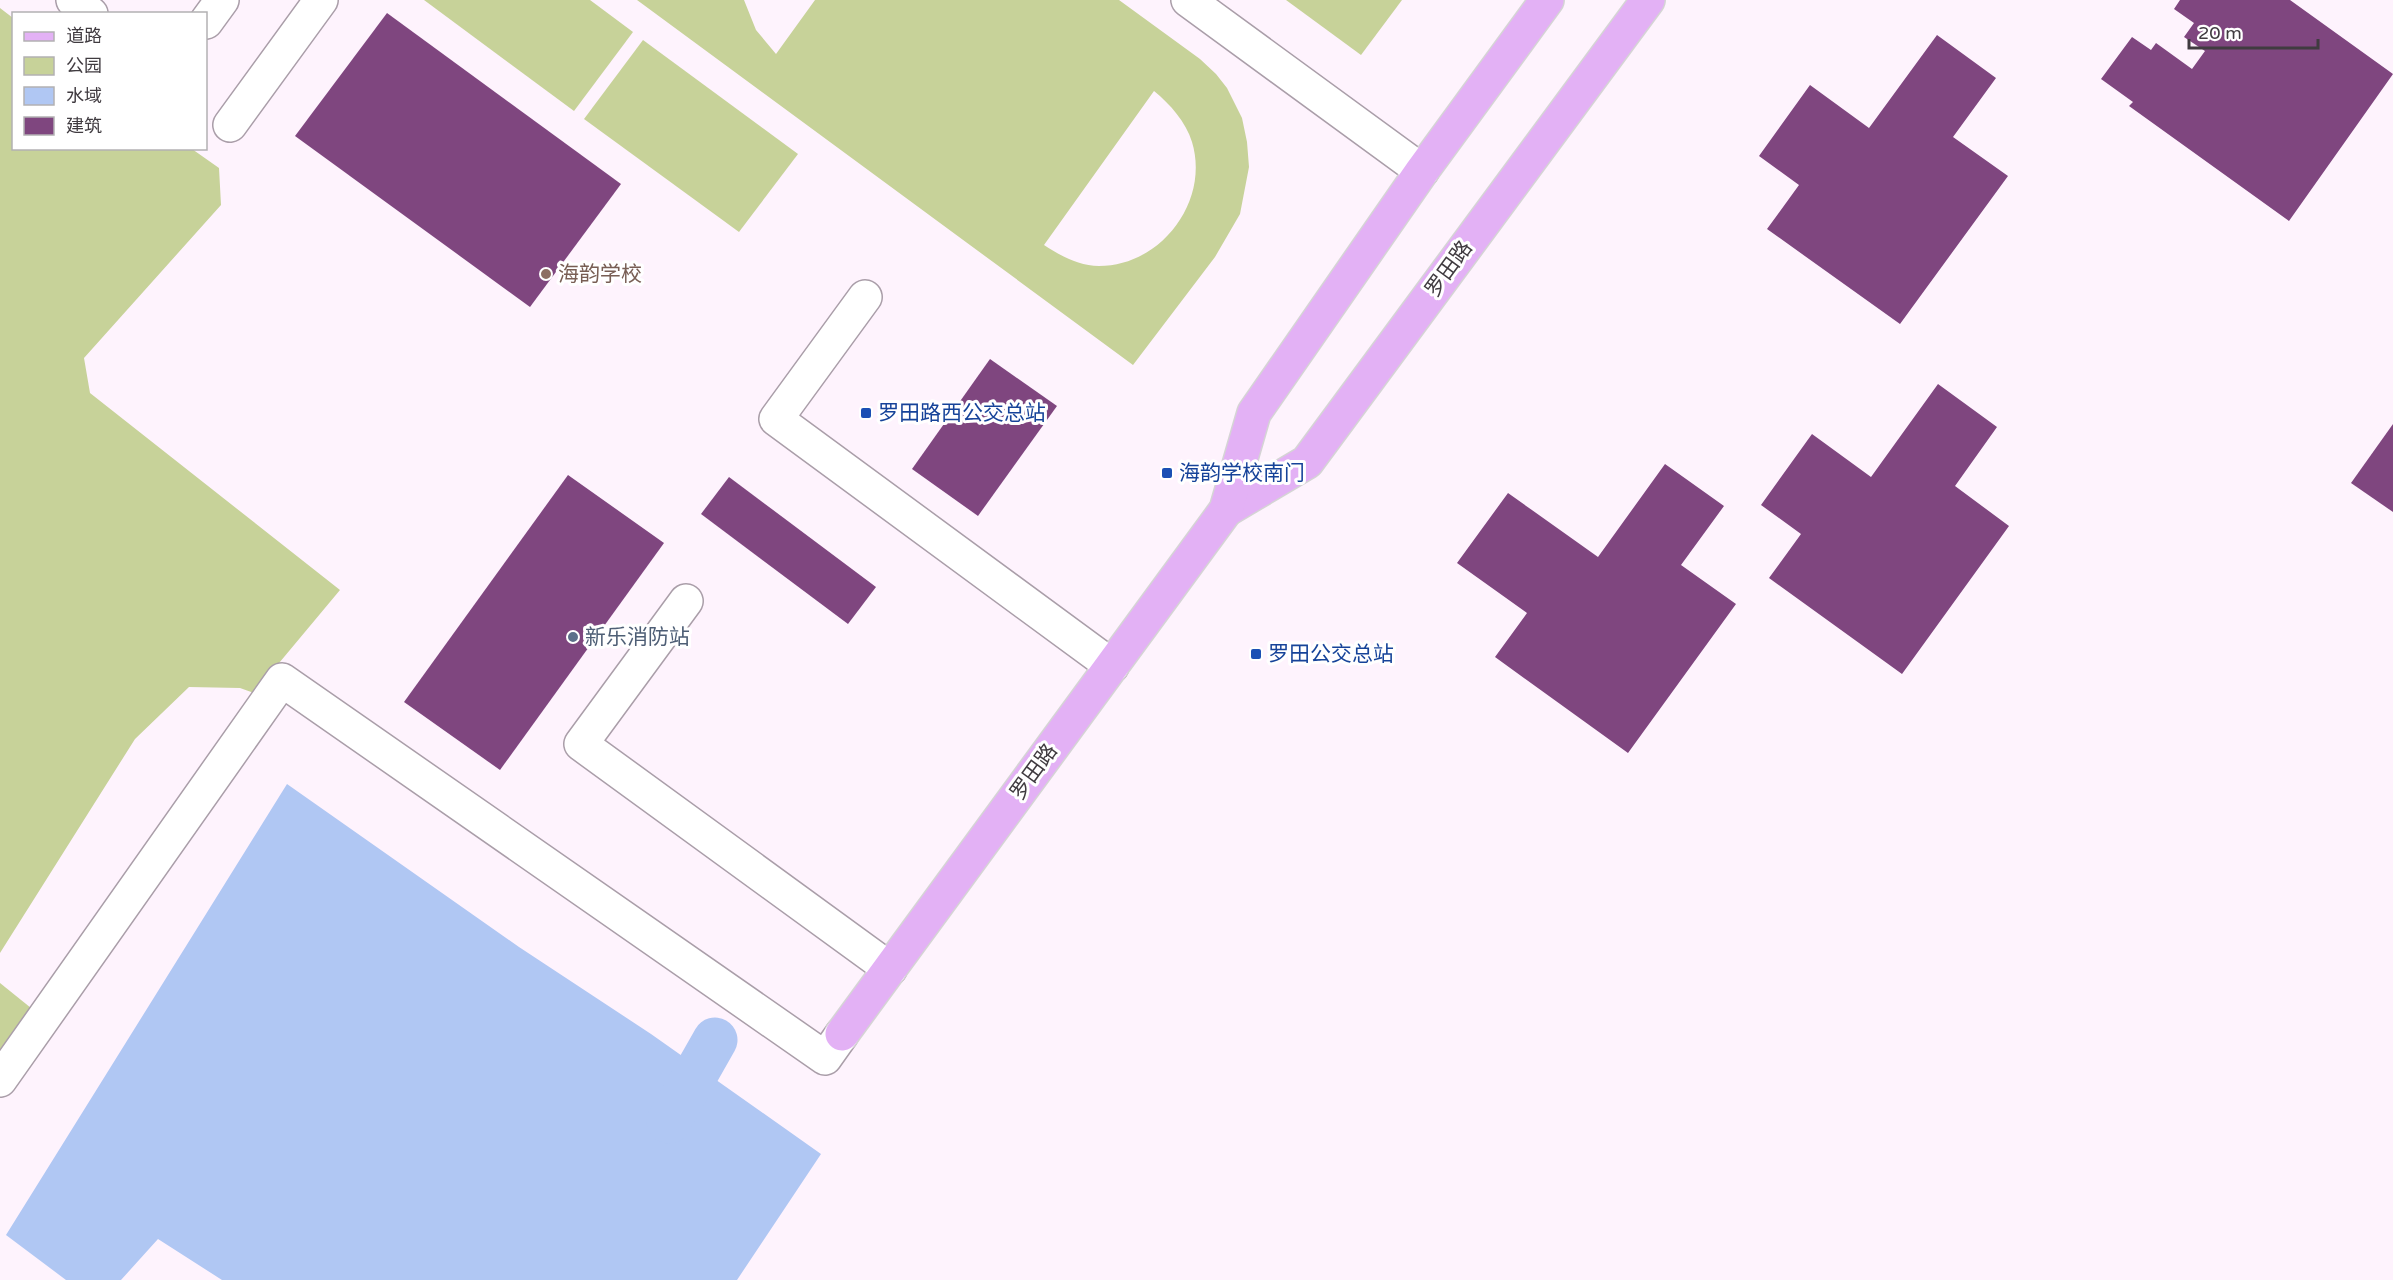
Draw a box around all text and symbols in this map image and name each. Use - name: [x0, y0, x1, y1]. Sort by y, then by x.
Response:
- legend: [12, 12, 207, 150]
- scale bar: [2189, 12, 2318, 50]
- text: 20 m: [2198, 22, 2242, 44]
- text: 道路: [66, 25, 102, 47]
- text: 公园: [66, 55, 102, 77]
- text: 水域: [66, 85, 102, 107]
- text: 建筑: [66, 115, 102, 137]
- street label: 罗田路: [1420, 236, 1478, 302]
- place label: 海韵学校: [558, 262, 642, 287]
- marker: 海韵学校: [539, 267, 553, 281]
- place label: 罗田路西公交总站: [878, 401, 1046, 426]
- marker: 罗田路西公交总站: [859, 406, 873, 420]
- place label: 海韵学校南门: [1179, 461, 1305, 486]
- marker: 海韵学校南门: [1160, 466, 1174, 480]
- place label: 新乐消防站: [585, 625, 690, 650]
- marker: 新乐消防站: [566, 630, 580, 644]
- place label: 罗田公交总站: [1268, 642, 1394, 667]
- marker: 罗田公交总站: [1249, 647, 1263, 661]
- street label: 罗田路: [1005, 739, 1063, 805]

